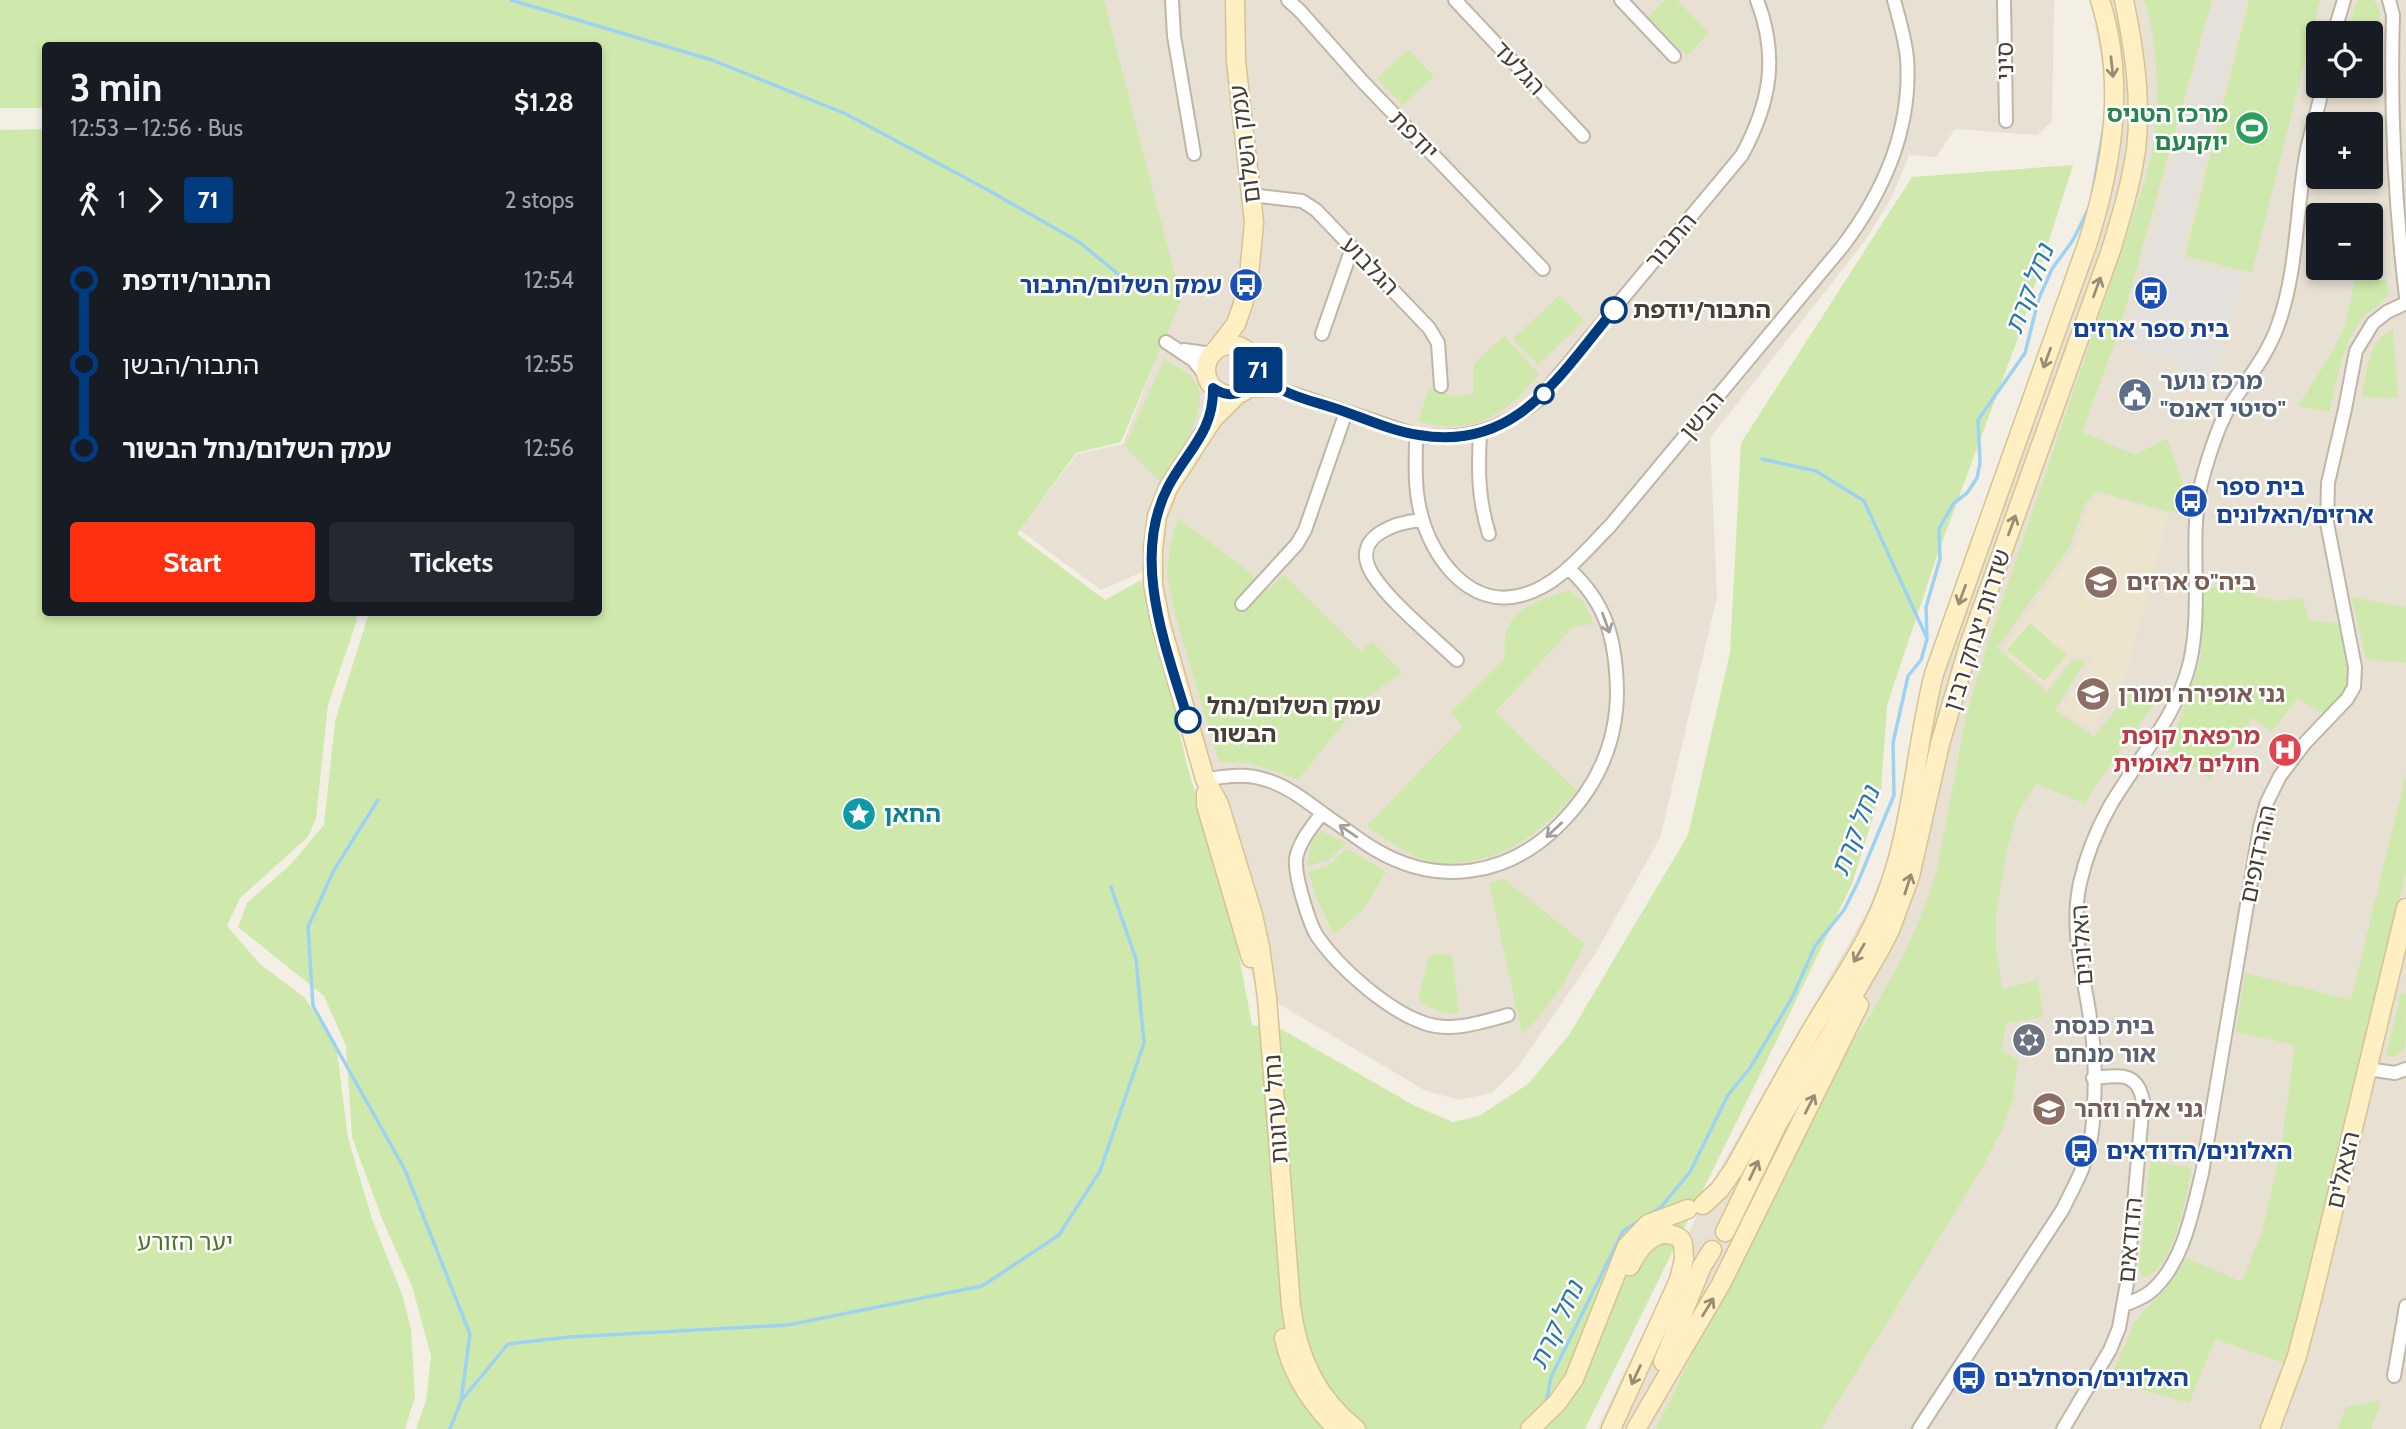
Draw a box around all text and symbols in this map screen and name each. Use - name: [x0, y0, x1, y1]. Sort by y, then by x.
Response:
- map controls: [2306, 21, 2383, 280]
- button: locate: [2306, 21, 2383, 98]
- street label: הגלעד: [1487, 35, 1552, 101]
- street label: סיני: [1990, 42, 2019, 80]
- one-way arrow: [2105, 55, 2118, 78]
- text: 3 min: [70, 64, 162, 111]
- street label: עמק השלום: [1223, 83, 1266, 205]
- text: $1.28: [514, 86, 574, 118]
- place label: מרכז הטניס יוקנעם: [2107, 99, 2228, 156]
- street label: יודפת: [1384, 104, 1445, 165]
- sports icon: מרכז הטניס יוקנעם: [2233, 109, 2271, 147]
- button: +: [2306, 112, 2383, 189]
- text: 12:53 – 12:56 · Bus: [70, 114, 243, 142]
- icon: walk: [70, 181, 108, 219]
- icon: forward: [136, 181, 174, 219]
- text: 71: [198, 185, 219, 214]
- text: 1: [118, 186, 126, 214]
- text: 2 stops: [505, 186, 574, 214]
- button: −: [2306, 203, 2383, 280]
- street label: התבור: [1639, 207, 1703, 275]
- street label: הגלבוע: [1335, 230, 1405, 301]
- water label: נחל קרת: [1997, 238, 2061, 338]
- text: התבור/יודפת: [122, 265, 271, 297]
- text: 12:54: [524, 266, 574, 294]
- bus stop icon: עמק השלום/התבור: [1227, 266, 1265, 304]
- place label: עמק השלום/התבור: [1020, 270, 1222, 299]
- bus stop icon: בית ספר ארזים: [2132, 274, 2170, 312]
- one-way arrow: [2092, 277, 2105, 299]
- place label: התבור/יודפת: [1633, 295, 1771, 324]
- marker: התבור/יודפת: [1601, 297, 1627, 323]
- place label: בית ספר ארזים: [2073, 314, 2229, 343]
- one-way arrow: [2040, 346, 2052, 368]
- line badge: 71: [1226, 347, 1290, 393]
- text: התבור/הבשן: [122, 349, 259, 381]
- text: 12:55: [525, 350, 574, 378]
- text: 71: [1247, 355, 1269, 384]
- place label: מרכז נוער "סיטי דאנס": [2160, 366, 2286, 423]
- public building icon: מרכז נוער "סיטי דאנס": [2116, 376, 2154, 414]
- unlabelled marker: [1534, 384, 1554, 404]
- street label: הבשן: [1673, 385, 1730, 445]
- text: עמק השלום/נחל הבשור: [122, 433, 392, 465]
- text: 12:56: [524, 434, 574, 462]
- place label: בית ספר ארזים/האלונים: [2216, 472, 2374, 529]
- bus stop icon: בית ספר ארזים/האלונים: [2172, 482, 2210, 520]
- one-way arrow: [2007, 514, 2019, 536]
- button: Start: [70, 522, 315, 602]
- button: Tickets: [329, 522, 574, 602]
- street label: שדרות יצחק רבין: [1937, 545, 2016, 714]
- school or university icon: ביה"ס ארזים: [2082, 563, 2120, 601]
- place label: ביה"ס ארזים: [2126, 567, 2256, 596]
- one-way arrow: [1954, 583, 1967, 605]
- one-way arrow: [1601, 611, 1614, 633]
- school or university icon: גני אופירה ומורן: [2074, 675, 2112, 713]
- place label: גני אופירה ומורן: [2118, 679, 2285, 708]
- place label: עמק השלום/נחל הבשור: [1207, 691, 1381, 748]
- marker: עמק השלום/נחל הבשור: [1175, 707, 1201, 733]
- place label: מרפאת קופת חולים לאומית: [2113, 721, 2260, 778]
- hospital icon: מרפאת קופת חולים לאומית: [2266, 731, 2304, 769]
- water label: נחל קרת: [1823, 780, 1887, 880]
- place icon: החאן: [840, 795, 878, 833]
- place label: החאן: [884, 799, 941, 828]
- street label: ההרדופים: [2233, 802, 2282, 906]
- one-way arrow: [1546, 821, 1563, 838]
- one-way arrow: [1339, 824, 1358, 838]
- one-way arrow: [1902, 873, 1915, 895]
- street label: האלונים: [2064, 903, 2099, 987]
- one-way arrow: [1852, 942, 1866, 962]
- place label: בית כנסת אור מנחם: [2054, 1011, 2156, 1068]
- synagogue icon: בית כנסת אור מנחם: [2010, 1021, 2048, 1059]
- street label: נחל ערוגות: [1257, 1053, 1294, 1165]
- school or university icon: גני אלה וזהר: [2030, 1090, 2068, 1128]
- one-way arrow: [1804, 1094, 1818, 1115]
- place label: גני אלה וזהר: [2074, 1094, 2203, 1123]
- street label: הצאלים: [2320, 1128, 2365, 1211]
- bus stop icon: האלונים/הדודאים: [2062, 1132, 2100, 1170]
- place label: האלונים/הדודאים: [2106, 1136, 2293, 1165]
- one-way arrow: [1748, 1160, 1761, 1181]
- street label: הדודאים: [2111, 1196, 2148, 1284]
- park label: יער הזורע: [137, 1227, 233, 1256]
- water label: נחל קרת: [1522, 1274, 1591, 1374]
- one-way arrow: [1700, 1298, 1715, 1317]
- bus stop icon: האלונים/הסחלבים: [1950, 1359, 1988, 1397]
- place label: האלונים/הסחלבים: [1994, 1363, 2189, 1392]
- one-way arrow: [1629, 1364, 1642, 1385]

